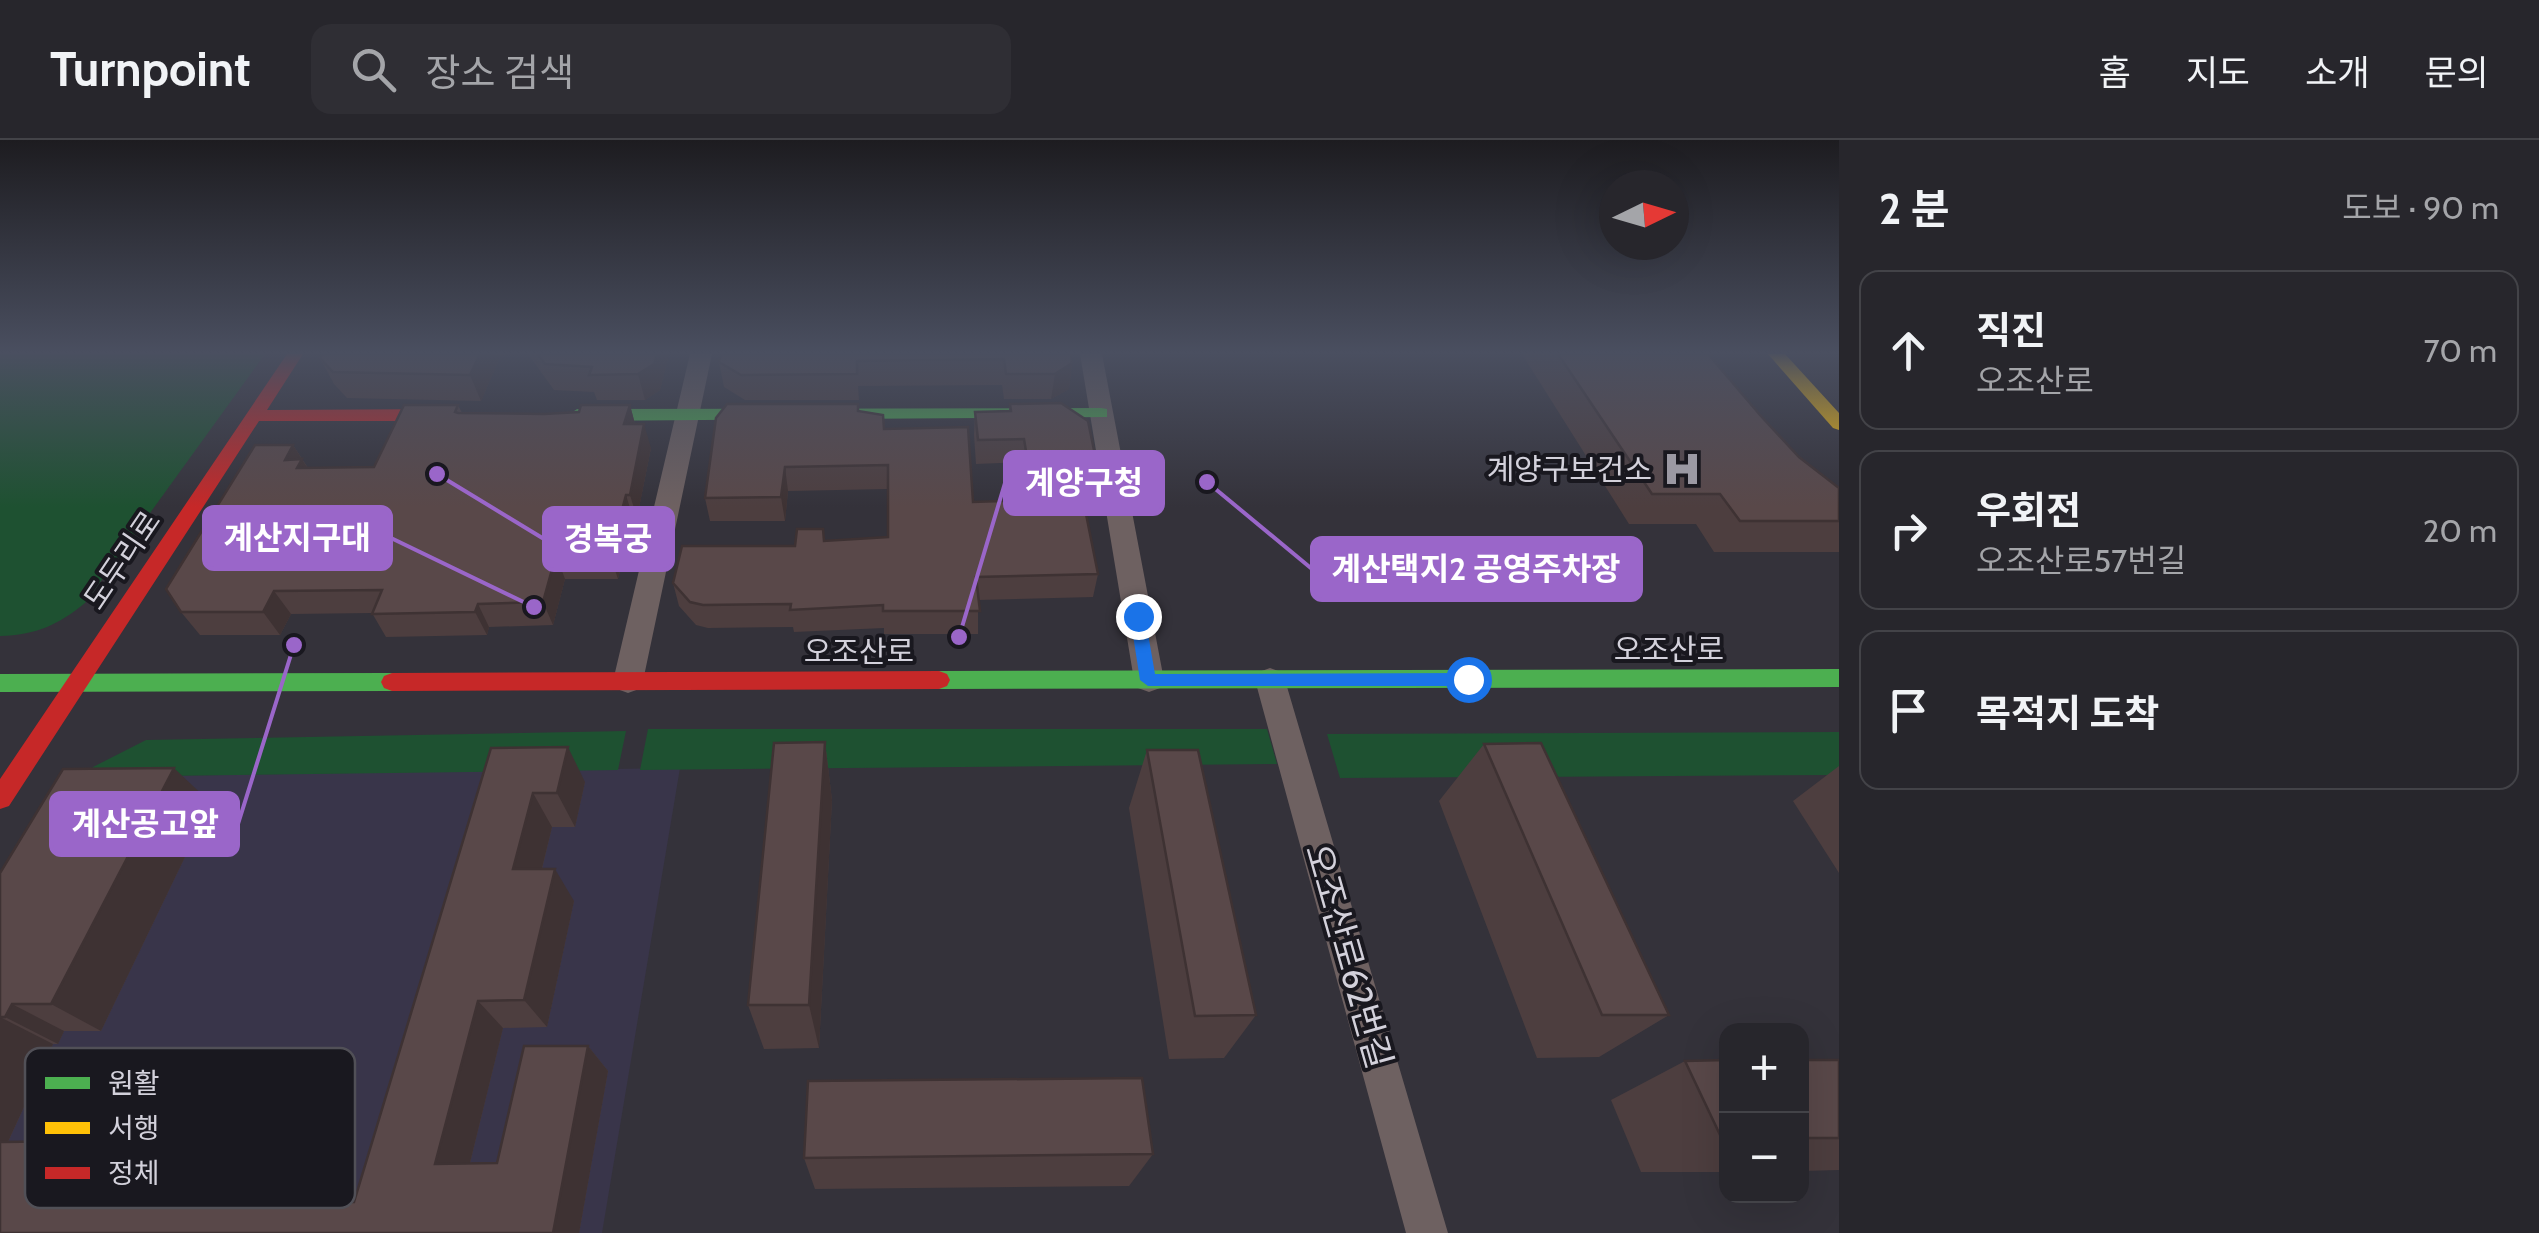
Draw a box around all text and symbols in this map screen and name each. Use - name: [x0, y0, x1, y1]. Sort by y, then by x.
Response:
- search box: [311, 24, 1011, 114]
- text: Turnpoint: [50, 40, 251, 98]
- icon: search: [346, 42, 401, 97]
- text: 장소 검색: [426, 49, 574, 96]
- text: 홈: [2099, 51, 2131, 94]
- text: 지도: [2186, 51, 2250, 94]
- text: 소개: [2305, 51, 2370, 94]
- text: 문의: [2425, 51, 2489, 94]
- north arrow: [1599, 170, 1689, 260]
- text: 2 분: [1879, 183, 1949, 235]
- text: 도보 · 90 m: [2342, 188, 2499, 227]
- text: 직진: [1976, 307, 2046, 354]
- icon: ahead: [1881, 323, 1936, 378]
- text: 70 m: [2424, 331, 2497, 370]
- text: 오조산로: [1976, 361, 2094, 400]
- hospital icon: 계양구보건소: [1661, 448, 1703, 490]
- place label: 계양구보건소: [1486, 451, 1652, 488]
- callout: 계양구청: [1005, 452, 1163, 514]
- text: 계양구청: [1025, 463, 1143, 502]
- text: 우회전: [1976, 487, 2081, 534]
- icon: right: [1881, 503, 1936, 558]
- street label: 도두리로: [76, 504, 168, 616]
- callout: 계산지구대: [204, 507, 391, 569]
- callout: 경복궁: [544, 508, 673, 570]
- text: 20 m: [2423, 511, 2497, 550]
- text: 계산지구대: [223, 518, 371, 557]
- text: 경복궁: [564, 519, 652, 558]
- callout: 계산택지2 공영주차장: [1312, 538, 1641, 600]
- text: 오조산로57번길: [1976, 541, 2186, 580]
- text: 계산택지2 공영주차장: [1331, 549, 1621, 588]
- route end: [1116, 594, 1162, 640]
- street label: 오조산로: [1614, 631, 1724, 668]
- street label: 오조산로: [804, 633, 914, 670]
- route start: [1446, 657, 1492, 703]
- icon: arrive: [1881, 683, 1936, 738]
- text: 목적지 도착: [1976, 690, 2159, 737]
- callout: 계산공고앞: [51, 793, 238, 855]
- text: 계산공고앞: [71, 804, 219, 843]
- street label: 오조산로62번길: [1296, 839, 1402, 1073]
- map controls: [1719, 1023, 1809, 1203]
- button: +: [1719, 1023, 1809, 1113]
- legend: [25, 1048, 355, 1208]
- text: 원활: [108, 1066, 160, 1100]
- text: 서행: [108, 1111, 160, 1145]
- button: −: [1719, 1113, 1809, 1203]
- text: 정체: [108, 1156, 160, 1190]

